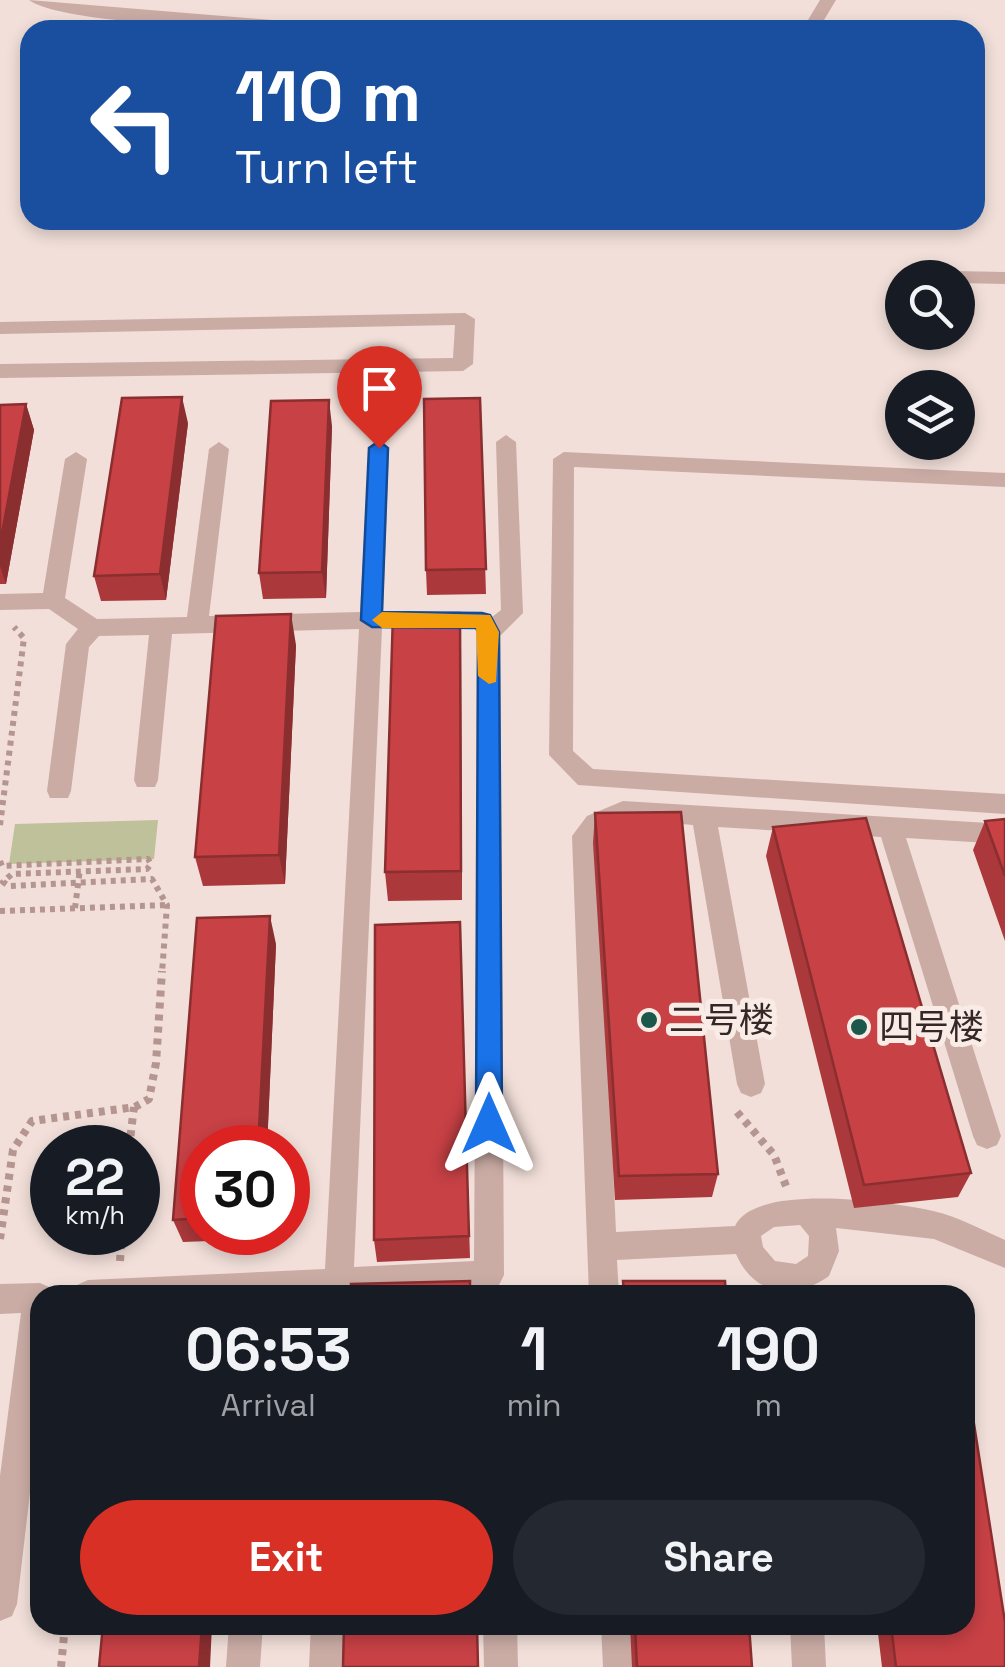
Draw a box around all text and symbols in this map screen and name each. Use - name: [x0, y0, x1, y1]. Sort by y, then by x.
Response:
- text: 110 m: [235, 52, 421, 141]
- icon: left: [70, 60, 200, 190]
- text: Turn left: [235, 139, 418, 196]
- map controls: [885, 260, 975, 460]
- button: search: [885, 260, 975, 350]
- pin: [337, 346, 422, 449]
- icon: arrive: [352, 361, 407, 416]
- button: layers: [885, 370, 975, 460]
- place label: 二号楼: [669, 998, 774, 1042]
- place label: 四号楼: [879, 1005, 984, 1049]
- marker: 二号楼: [638, 1009, 660, 1031]
- marker: 四号楼: [848, 1016, 870, 1038]
- position arrow: [437, 1072, 541, 1176]
- speed limit sign: 30: [180, 1125, 310, 1255]
- text: 22: [65, 1146, 125, 1210]
- text: km/h: [65, 1199, 125, 1231]
- text: 06:53: [185, 1311, 351, 1388]
- text: 1: [521, 1311, 548, 1388]
- text: 190: [717, 1311, 820, 1388]
- text: Arrival: [221, 1385, 316, 1425]
- text: min: [507, 1385, 562, 1425]
- text: m: [755, 1385, 782, 1425]
- button: Exit: [80, 1500, 493, 1615]
- button: Share: [513, 1500, 925, 1615]

